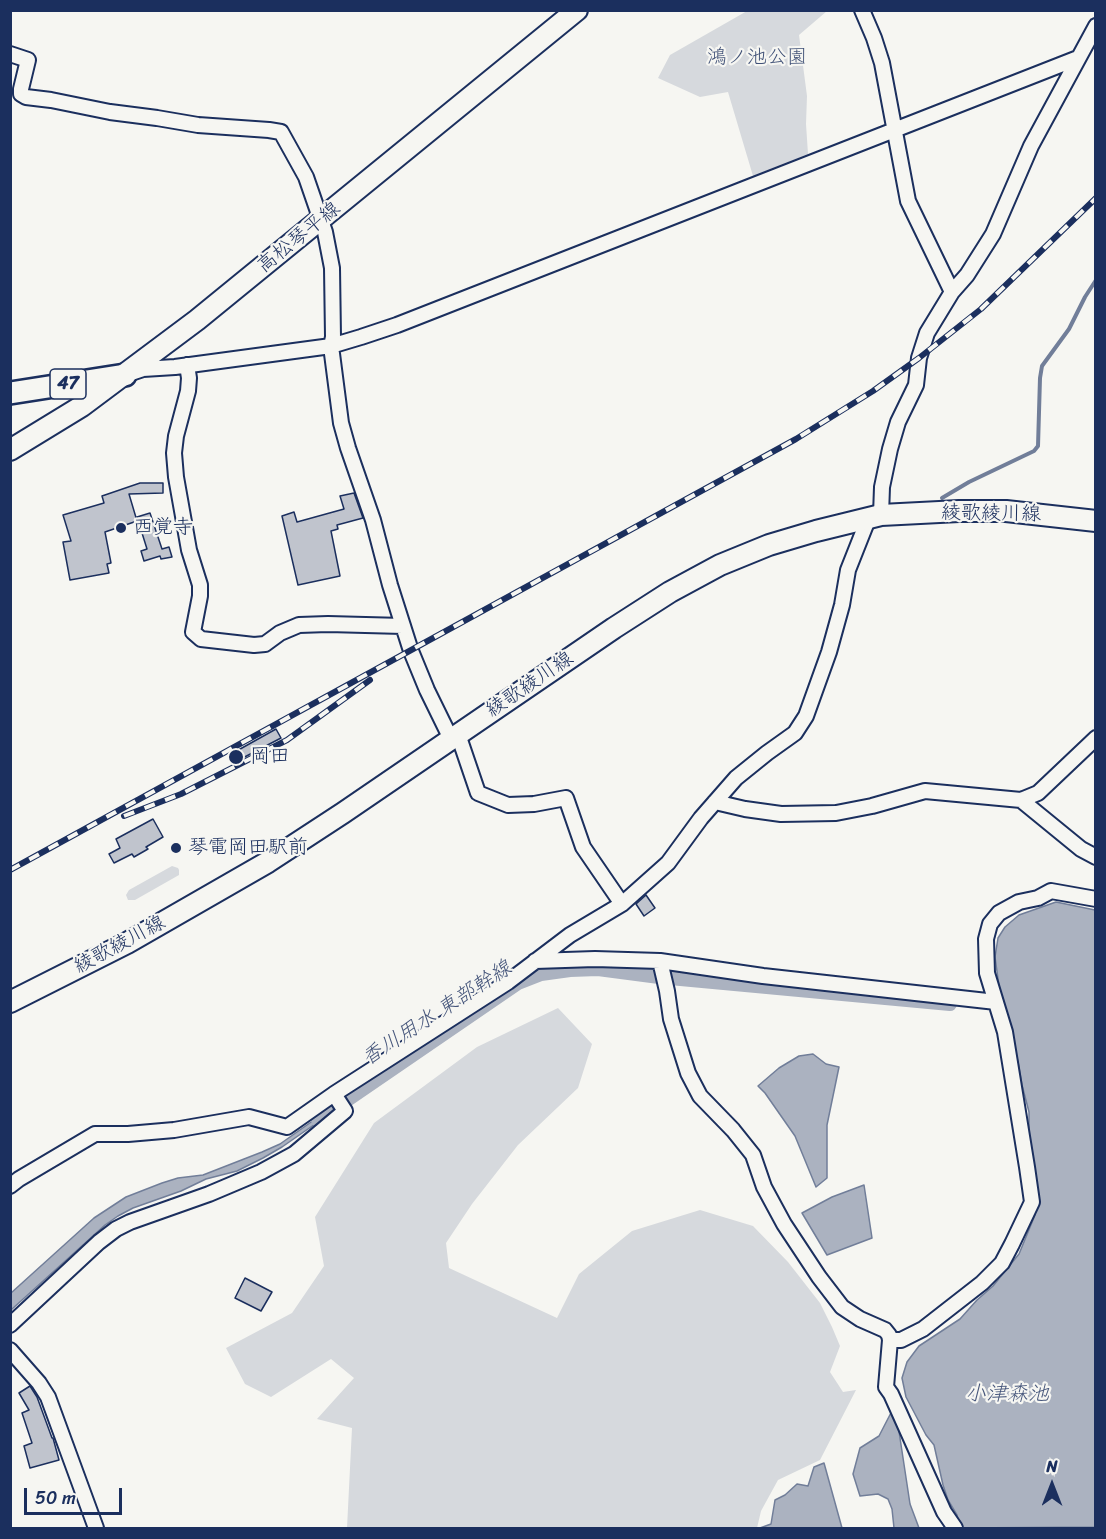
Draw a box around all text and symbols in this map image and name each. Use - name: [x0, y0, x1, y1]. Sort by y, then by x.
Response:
- park label: 鴻ノ池公園: [707, 46, 807, 70]
- street label: 高松琴平線: [253, 197, 345, 279]
- road number: 47: [50, 369, 86, 399]
- street label: 綾歌綾川線: [941, 501, 1041, 527]
- place label: 西覚寺: [133, 516, 193, 540]
- marker: 西覚寺: [114, 521, 128, 535]
- street label: 綾歌綾川線: [482, 647, 578, 723]
- place label: 岡田: [250, 745, 290, 769]
- marker: 岡田: [227, 748, 245, 766]
- place label: 琴電岡田駅前: [188, 836, 308, 860]
- marker: 琴電岡田駅前: [169, 841, 183, 855]
- street label: 綾歌綾川線: [70, 911, 170, 979]
- water label: 香川用水 東部幹線: [357, 956, 517, 1072]
- water label: 小津森池: [965, 1382, 1049, 1408]
- text: N: [1046, 1452, 1058, 1481]
- north arrow: [1022, 1455, 1082, 1515]
- scale bar: [27, 1476, 124, 1514]
- text: 50 m: [35, 1482, 76, 1514]

